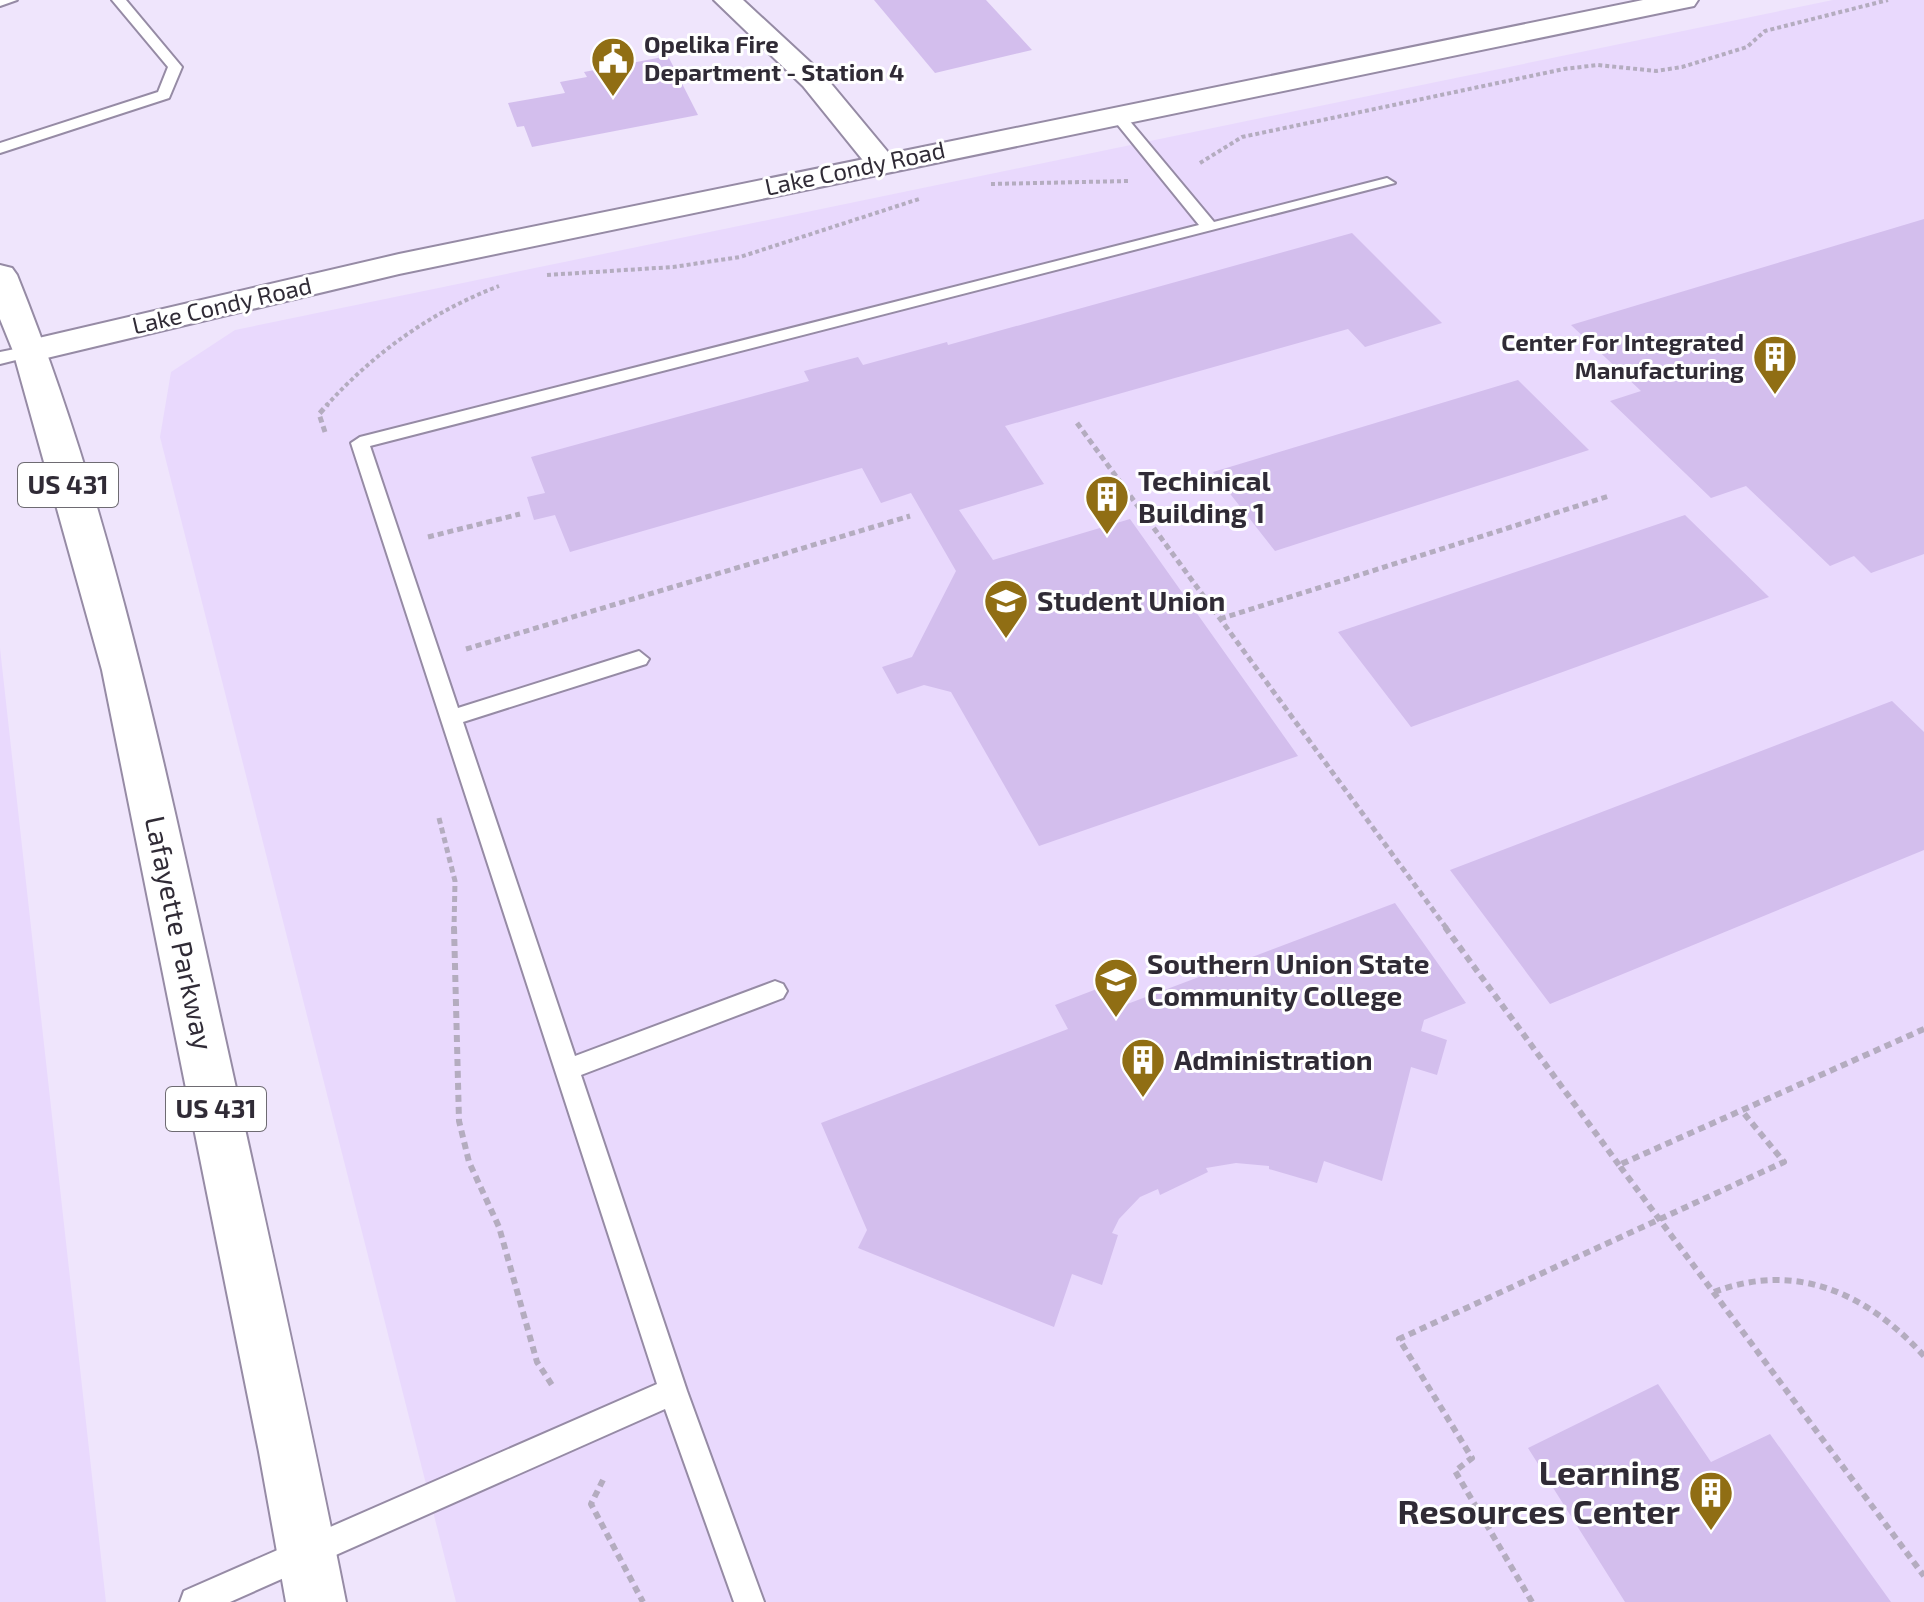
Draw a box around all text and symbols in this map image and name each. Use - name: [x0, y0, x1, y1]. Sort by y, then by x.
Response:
- place label: Opelika Fire Department - Station 4: [644, 29, 904, 86]
- public building icon: Opelika Fire Department - Station 4: [589, 35, 637, 98]
- street label: Lake Condy Road: [762, 134, 947, 201]
- street label: Lake Condy Road: [129, 270, 314, 339]
- place label: Center For Integrated Manufacturing: [1501, 327, 1744, 384]
- building icon: Center For Integrated Manufacturing: [1751, 333, 1799, 396]
- road number: US 431: [18, 463, 118, 507]
- place label: Techinical Building 1: [1138, 463, 1271, 529]
- building icon: Techinical Building 1: [1083, 473, 1131, 536]
- school or university icon: Student Union: [982, 577, 1030, 640]
- place label: Student Union: [1037, 583, 1225, 617]
- street label: Lafayette Parkway: [139, 813, 221, 1053]
- place label: Southern Union State Community College: [1147, 946, 1430, 1012]
- school or university icon: Southern Union State Community College: [1092, 956, 1140, 1019]
- building icon: Administration: [1119, 1036, 1167, 1099]
- place label: Administration: [1174, 1042, 1373, 1076]
- road number: US 431: [166, 1087, 266, 1131]
- place label: Learning Resources Center: [1398, 1451, 1680, 1531]
- building icon: Learning Resources Center: [1687, 1469, 1735, 1532]

